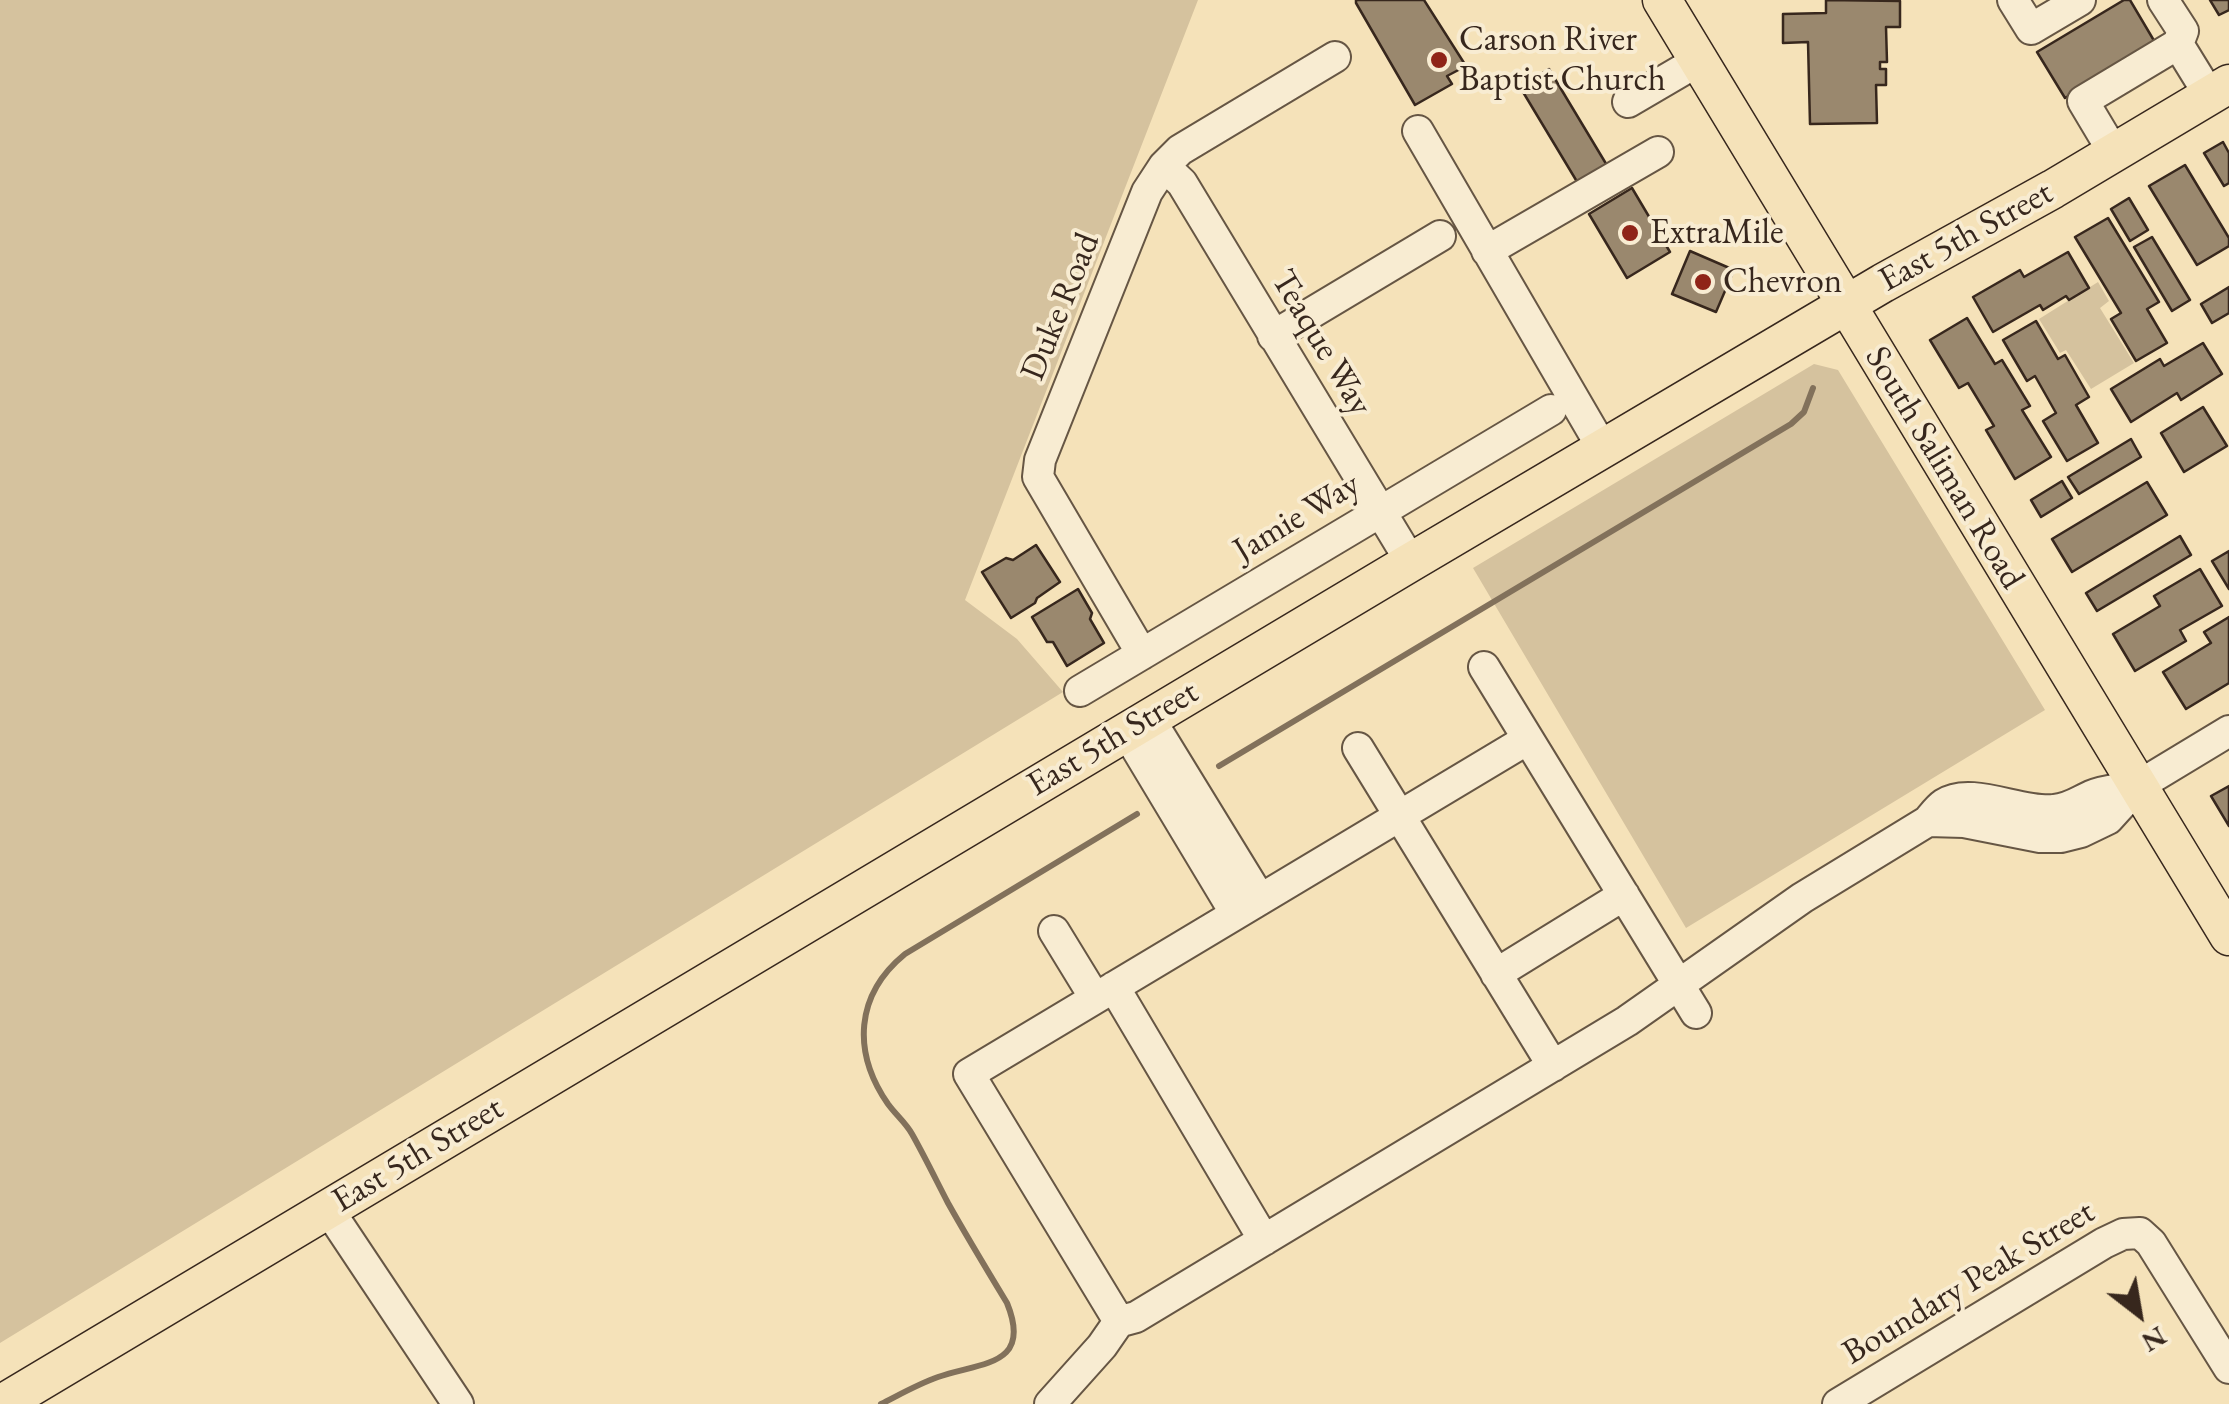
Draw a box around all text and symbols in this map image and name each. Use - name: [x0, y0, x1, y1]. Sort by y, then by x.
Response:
- place label: Carson River Baptist Church: [1459, 19, 1666, 101]
- marker: Carson River Baptist Church: [1428, 49, 1450, 71]
- street label: East 5th Street: [1872, 172, 2060, 302]
- place label: ExtraMile: [1650, 212, 1784, 254]
- marker: ExtraMile: [1619, 222, 1641, 244]
- street label: Duke Road: [1012, 227, 1110, 387]
- place label: Chevron: [1723, 261, 1842, 303]
- street label: Teaque Way: [1261, 263, 1381, 423]
- marker: Chevron: [1692, 271, 1714, 293]
- street label: South Saliman Road: [1855, 339, 2033, 597]
- street label: Jamie Way: [1226, 464, 1368, 572]
- street label: East 5th Street: [1020, 672, 1206, 806]
- street label: East 5th Street: [325, 1088, 511, 1222]
- street label: Boundary Peak Street: [1836, 1191, 2102, 1375]
- north arrow: [2089, 1264, 2189, 1364]
- text: N: [2135, 1318, 2173, 1361]

